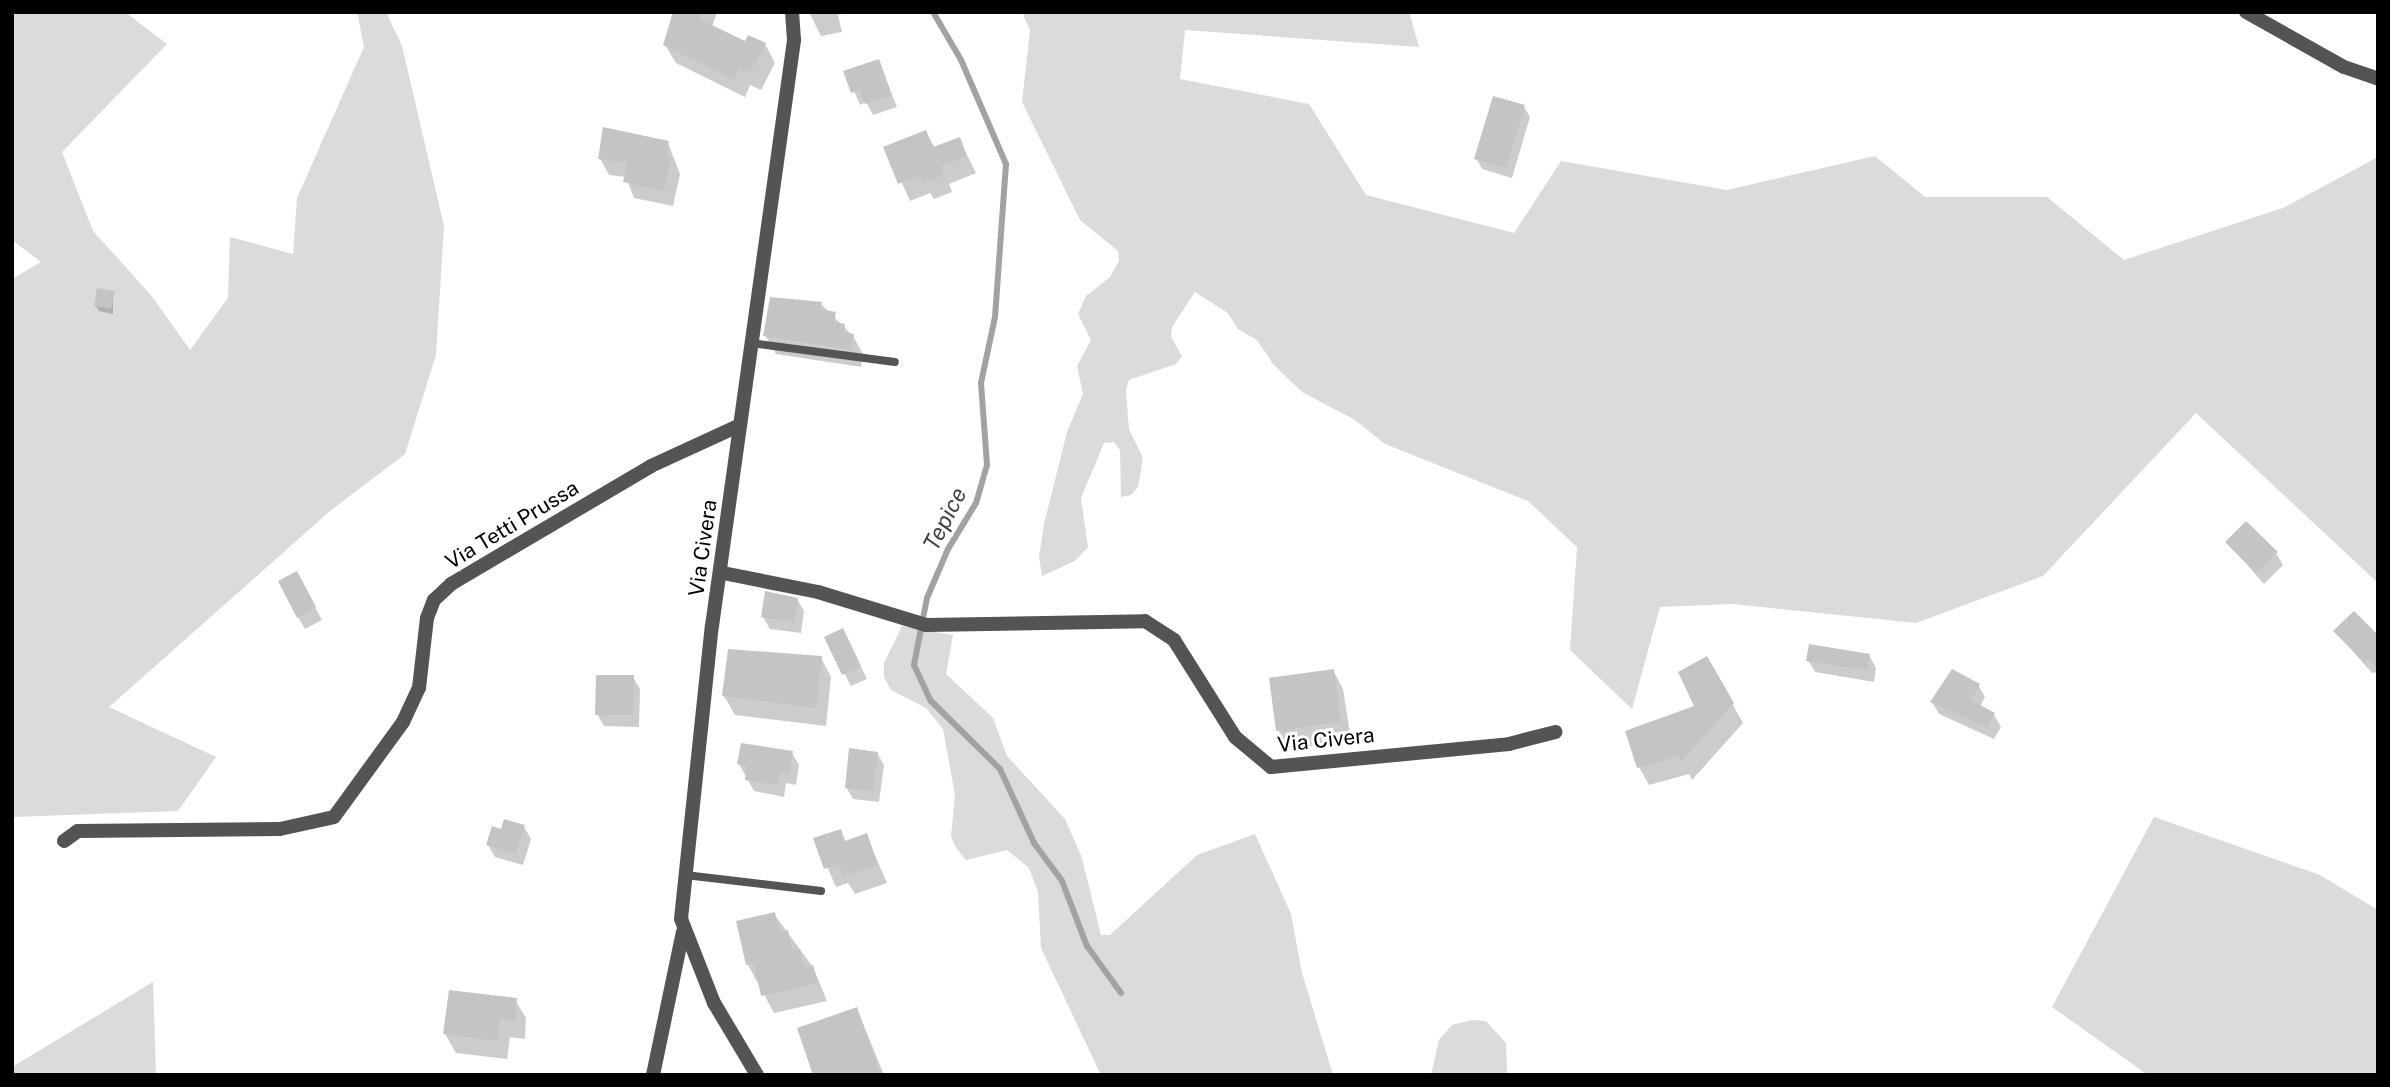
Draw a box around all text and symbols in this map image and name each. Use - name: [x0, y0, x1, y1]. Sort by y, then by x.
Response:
- street label: Via Tetti Prussa: [441, 475, 583, 575]
- water label: Tepice: [917, 483, 973, 555]
- street label: Via Civera: [684, 498, 722, 598]
- street label: Via Civera: [1276, 722, 1376, 758]

